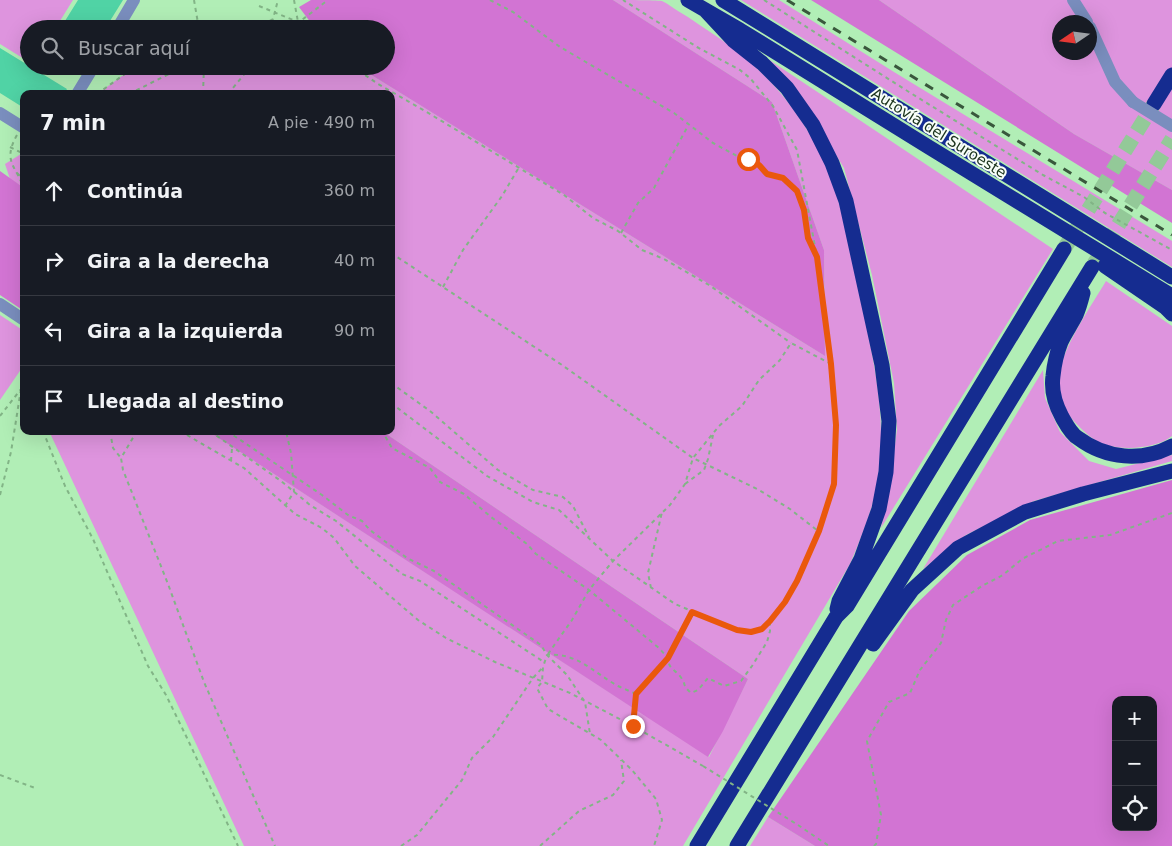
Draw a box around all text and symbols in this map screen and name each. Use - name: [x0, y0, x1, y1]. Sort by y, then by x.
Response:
- north arrow: [1052, 15, 1097, 60]
- search box: [20, 20, 395, 75]
- icon: search: [38, 34, 66, 62]
- text: Buscar aquí: [78, 37, 190, 59]
- street label: Autovía del Suroeste: [868, 84, 1010, 182]
- text: 7 min: [40, 111, 106, 135]
- text: A pie · 490 m: [268, 113, 375, 132]
- route start: [737, 148, 760, 171]
- icon: ahead: [40, 177, 68, 205]
- text: Continúa: [87, 180, 183, 202]
- text: 360 m: [324, 181, 375, 200]
- icon: right: [40, 247, 68, 275]
- text: Gira a la derecha: [87, 250, 270, 272]
- text: 40 m: [334, 251, 375, 270]
- icon: left: [40, 317, 68, 345]
- text: Gira a la izquierda: [87, 320, 283, 342]
- text: 90 m: [334, 321, 375, 340]
- icon: arrive: [40, 387, 68, 415]
- text: Llegada al destino: [87, 390, 284, 412]
- map controls: [1112, 696, 1157, 831]
- button: +: [1112, 696, 1157, 741]
- route end: [622, 715, 645, 738]
- button: −: [1112, 741, 1157, 786]
- button: locate: [1112, 786, 1157, 831]

